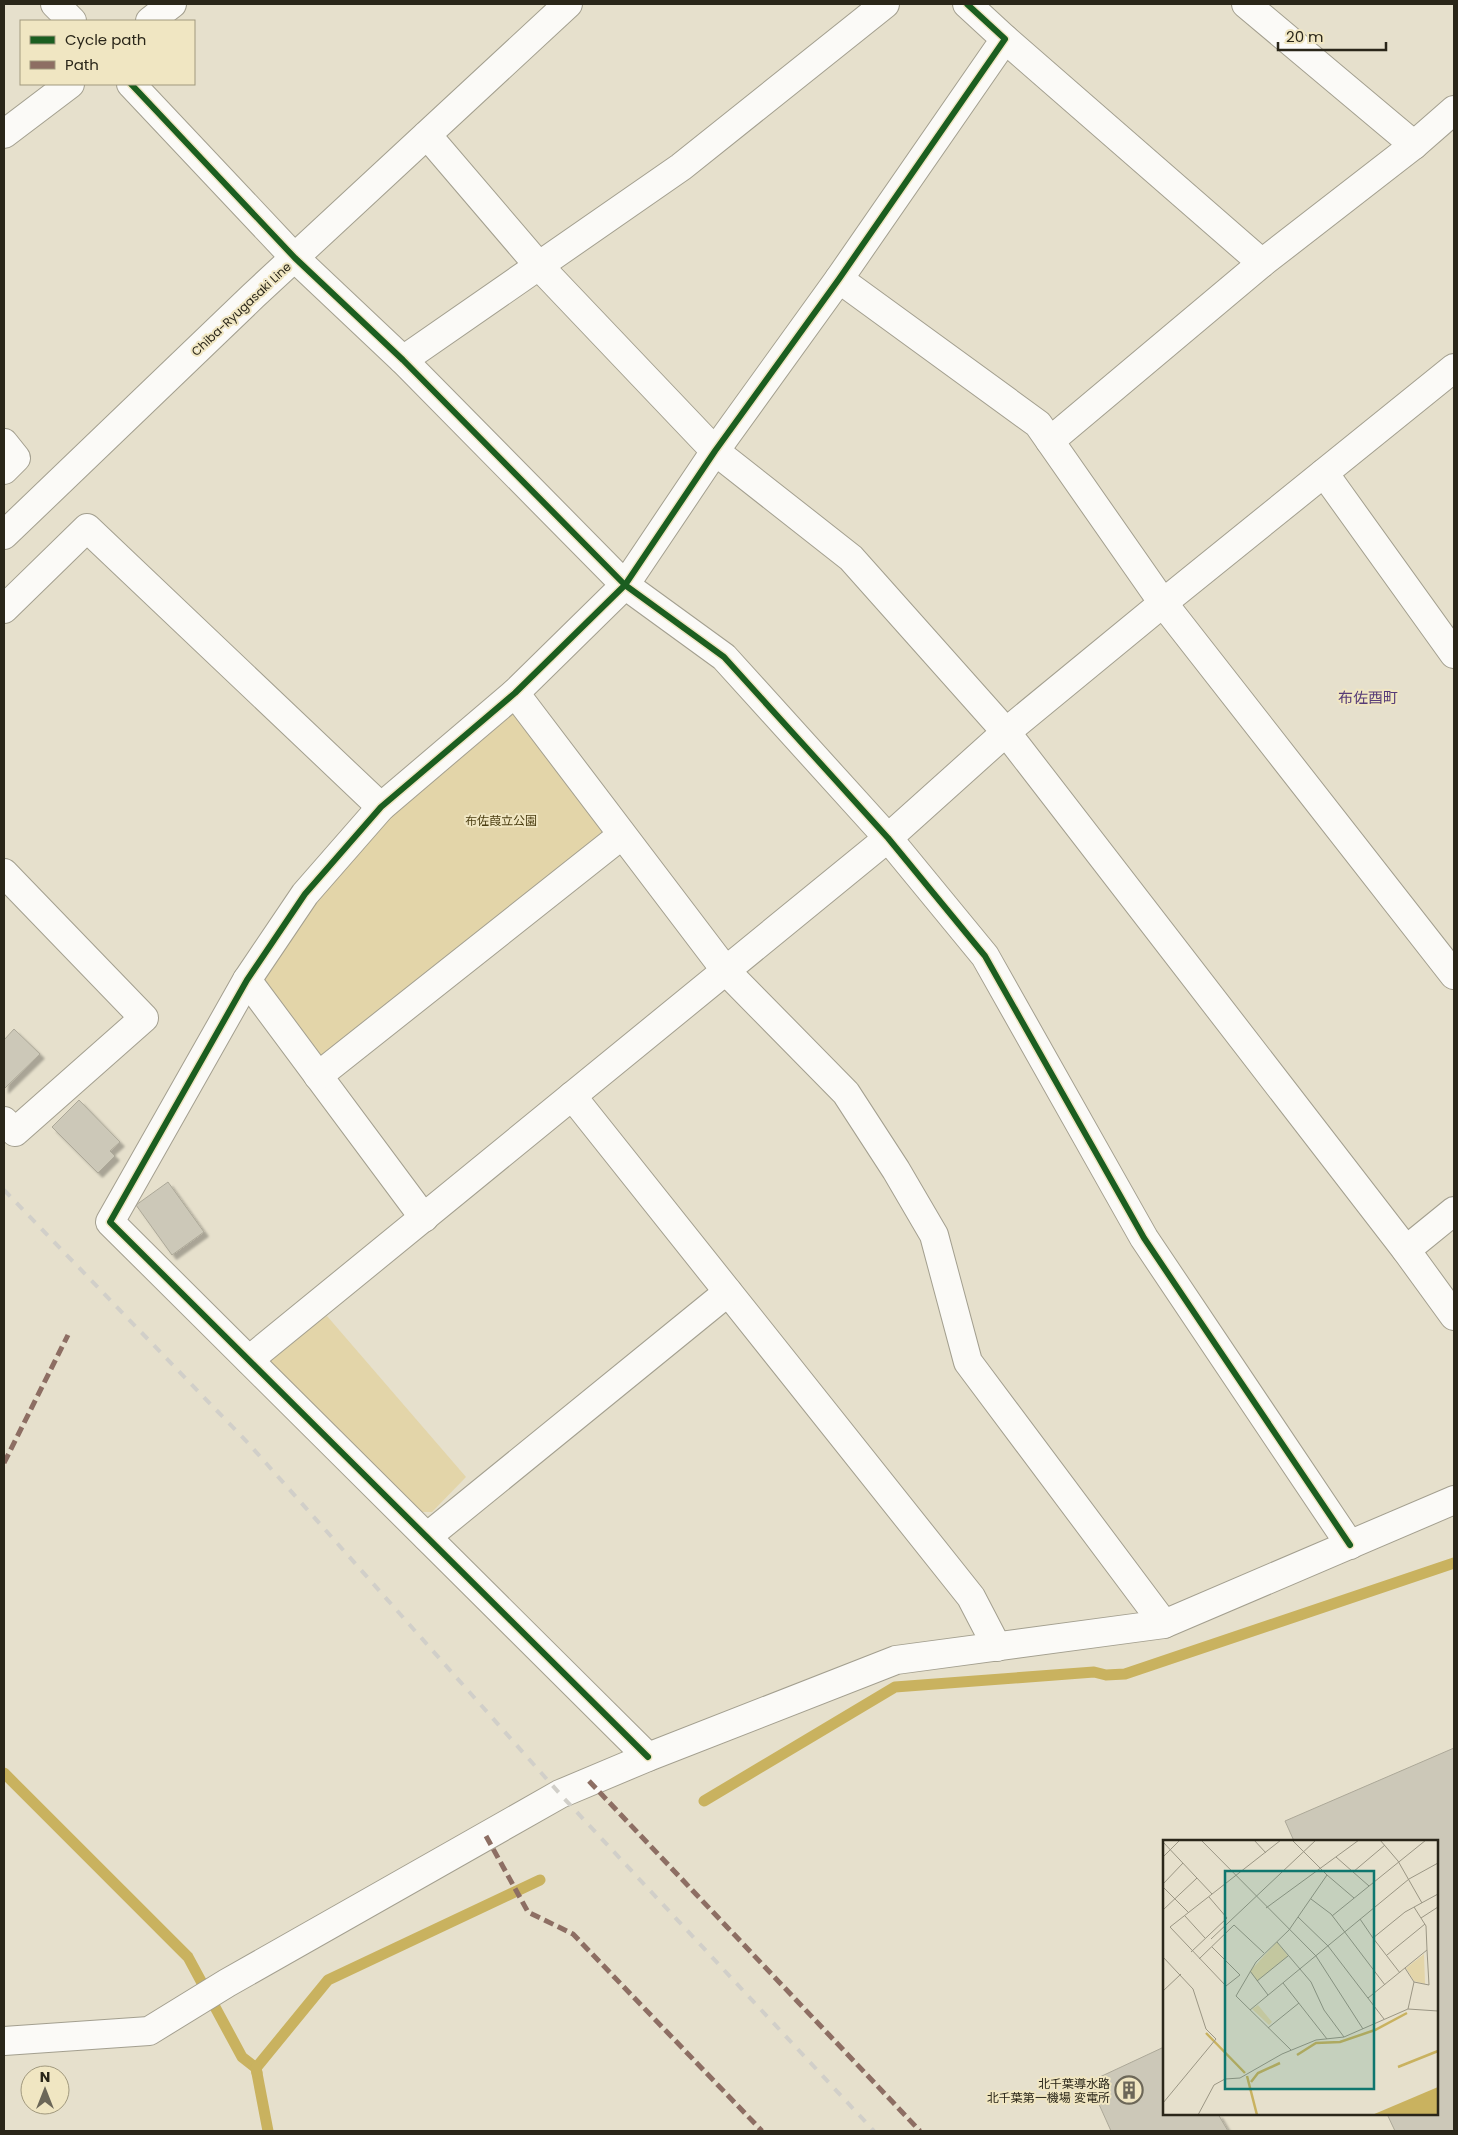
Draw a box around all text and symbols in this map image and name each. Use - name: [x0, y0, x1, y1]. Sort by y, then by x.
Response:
- legend: [20, 20, 195, 85]
- scale bar: [1278, 20, 1386, 52]
- text: 20 m: [1286, 26, 1324, 47]
- text: Cycle path: [65, 29, 146, 50]
- text: Path: [65, 54, 99, 75]
- street label: Chiba-Ryugasaki Line: [187, 258, 295, 360]
- district label: 布佐酉町: [1338, 687, 1398, 708]
- park label: 布佐葭立公園: [465, 812, 537, 829]
- inset map: [1163, 1840, 1438, 2115]
- north arrow: [20, 2065, 70, 2115]
- text: N: [40, 2067, 50, 2087]
- place label: 北千葉導水路 北千葉第一機場 変電所: [987, 2075, 1110, 2106]
- building icon: 北千葉導水路 北千葉第一機場 変電所: [1114, 2075, 1144, 2105]

